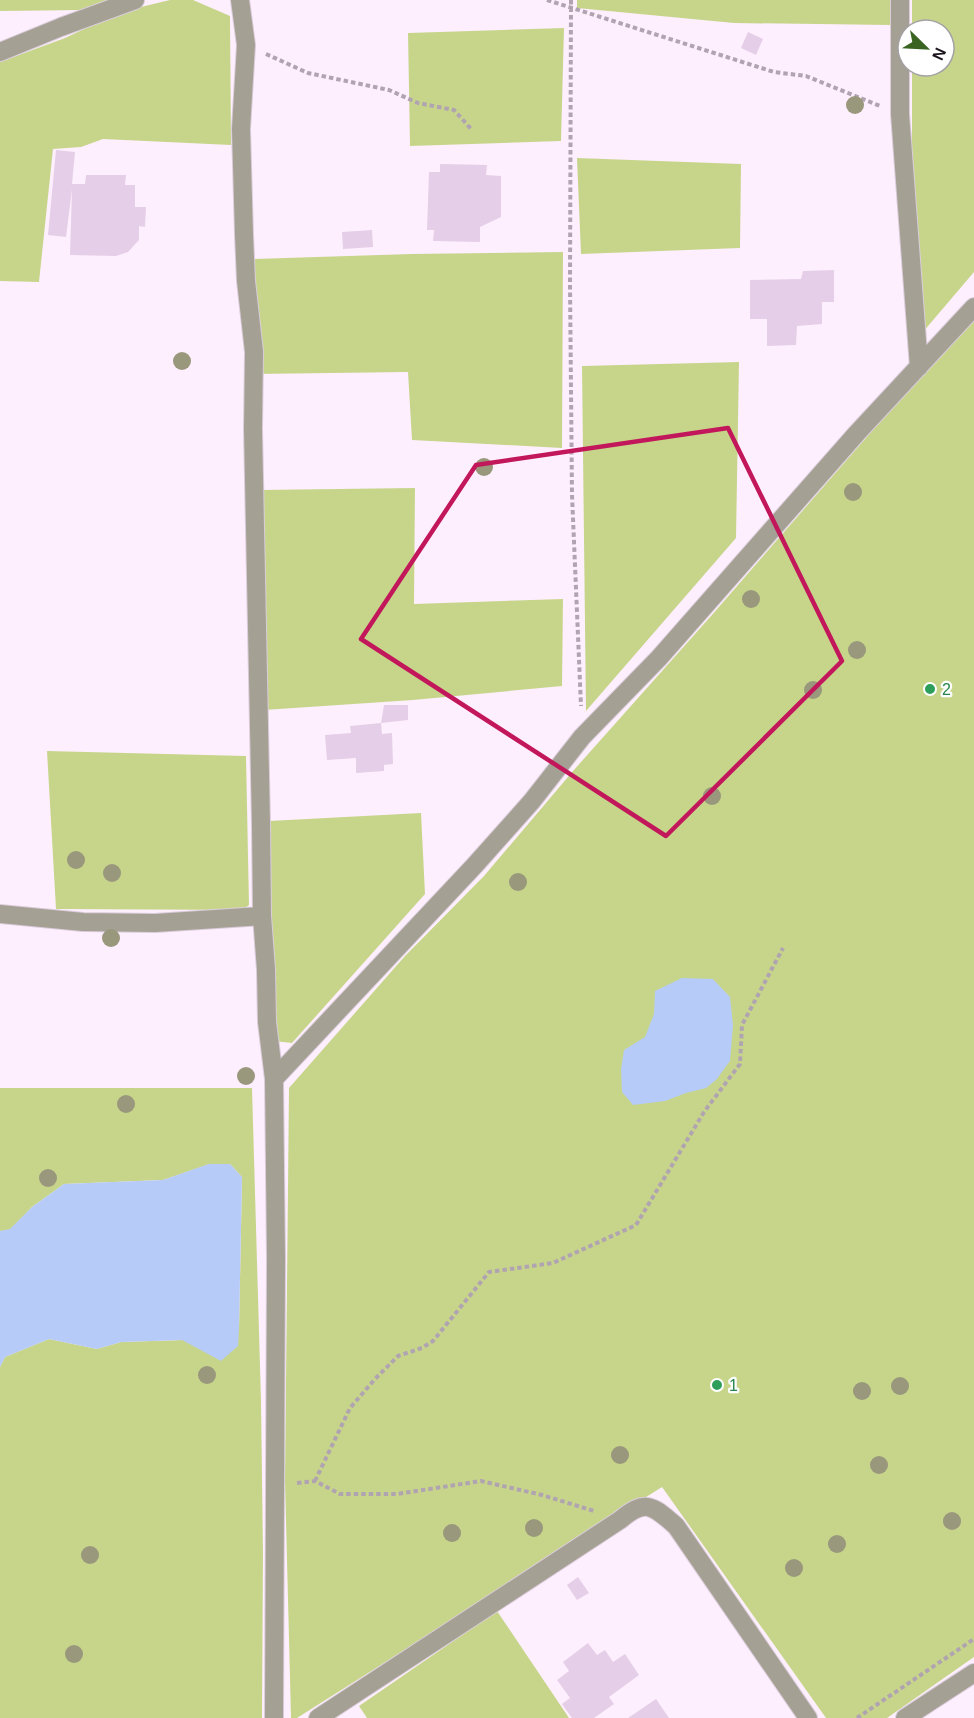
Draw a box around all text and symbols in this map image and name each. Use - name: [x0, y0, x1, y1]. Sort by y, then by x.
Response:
- north arrow: [896, 18, 956, 78]
- text: N: [929, 45, 949, 63]
- place label: 2: [942, 681, 951, 698]
- marker: 2: [923, 682, 937, 696]
- place label: 1: [729, 1377, 738, 1394]
- marker: 1: [710, 1378, 724, 1392]

